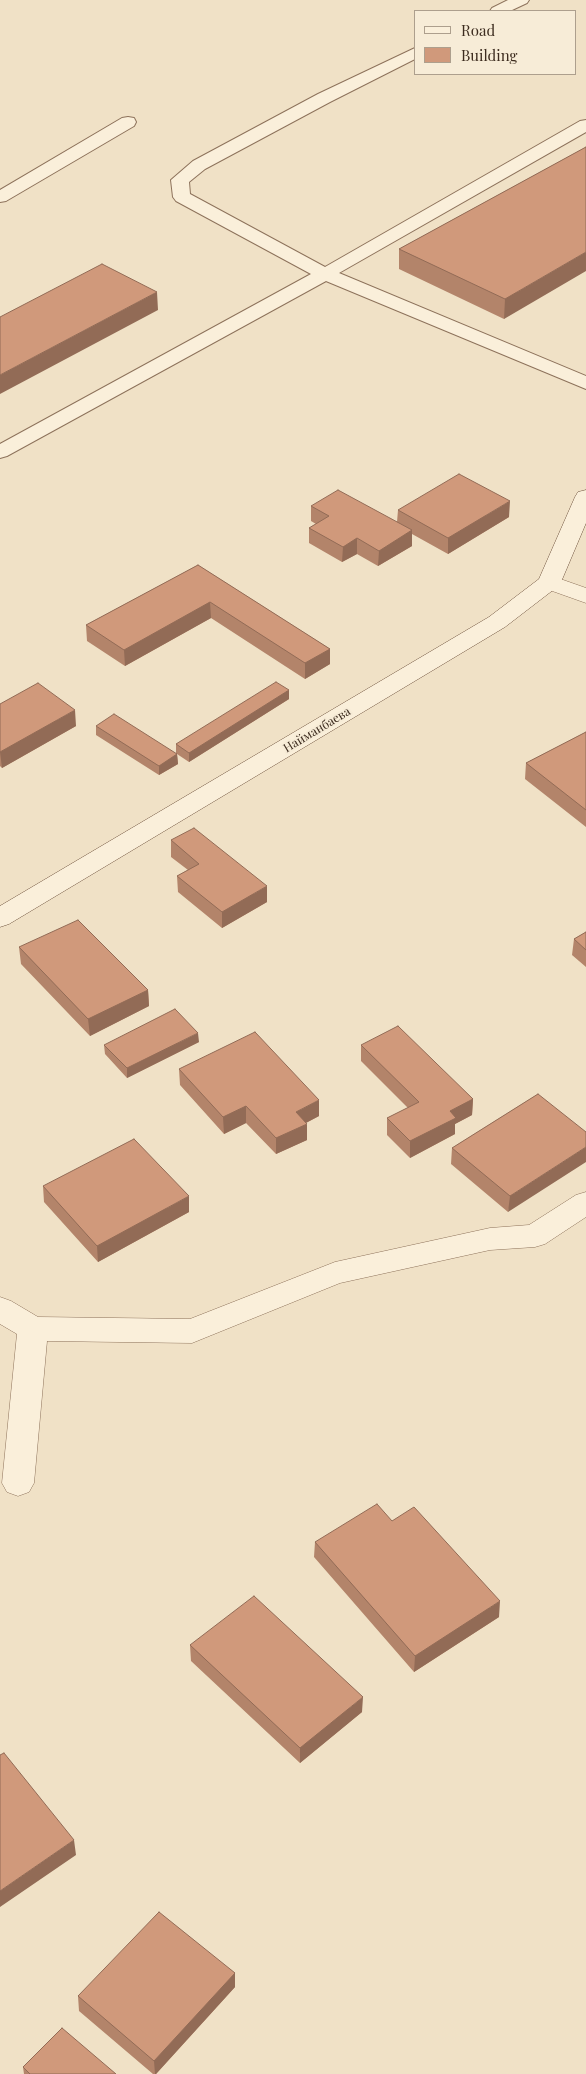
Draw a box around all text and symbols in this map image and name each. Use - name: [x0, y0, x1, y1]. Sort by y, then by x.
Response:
- legend: [414, 10, 576, 75]
- text: Road: [461, 20, 495, 40]
- text: Building: [461, 45, 517, 65]
- street label: Найманбаева: [281, 704, 353, 756]

